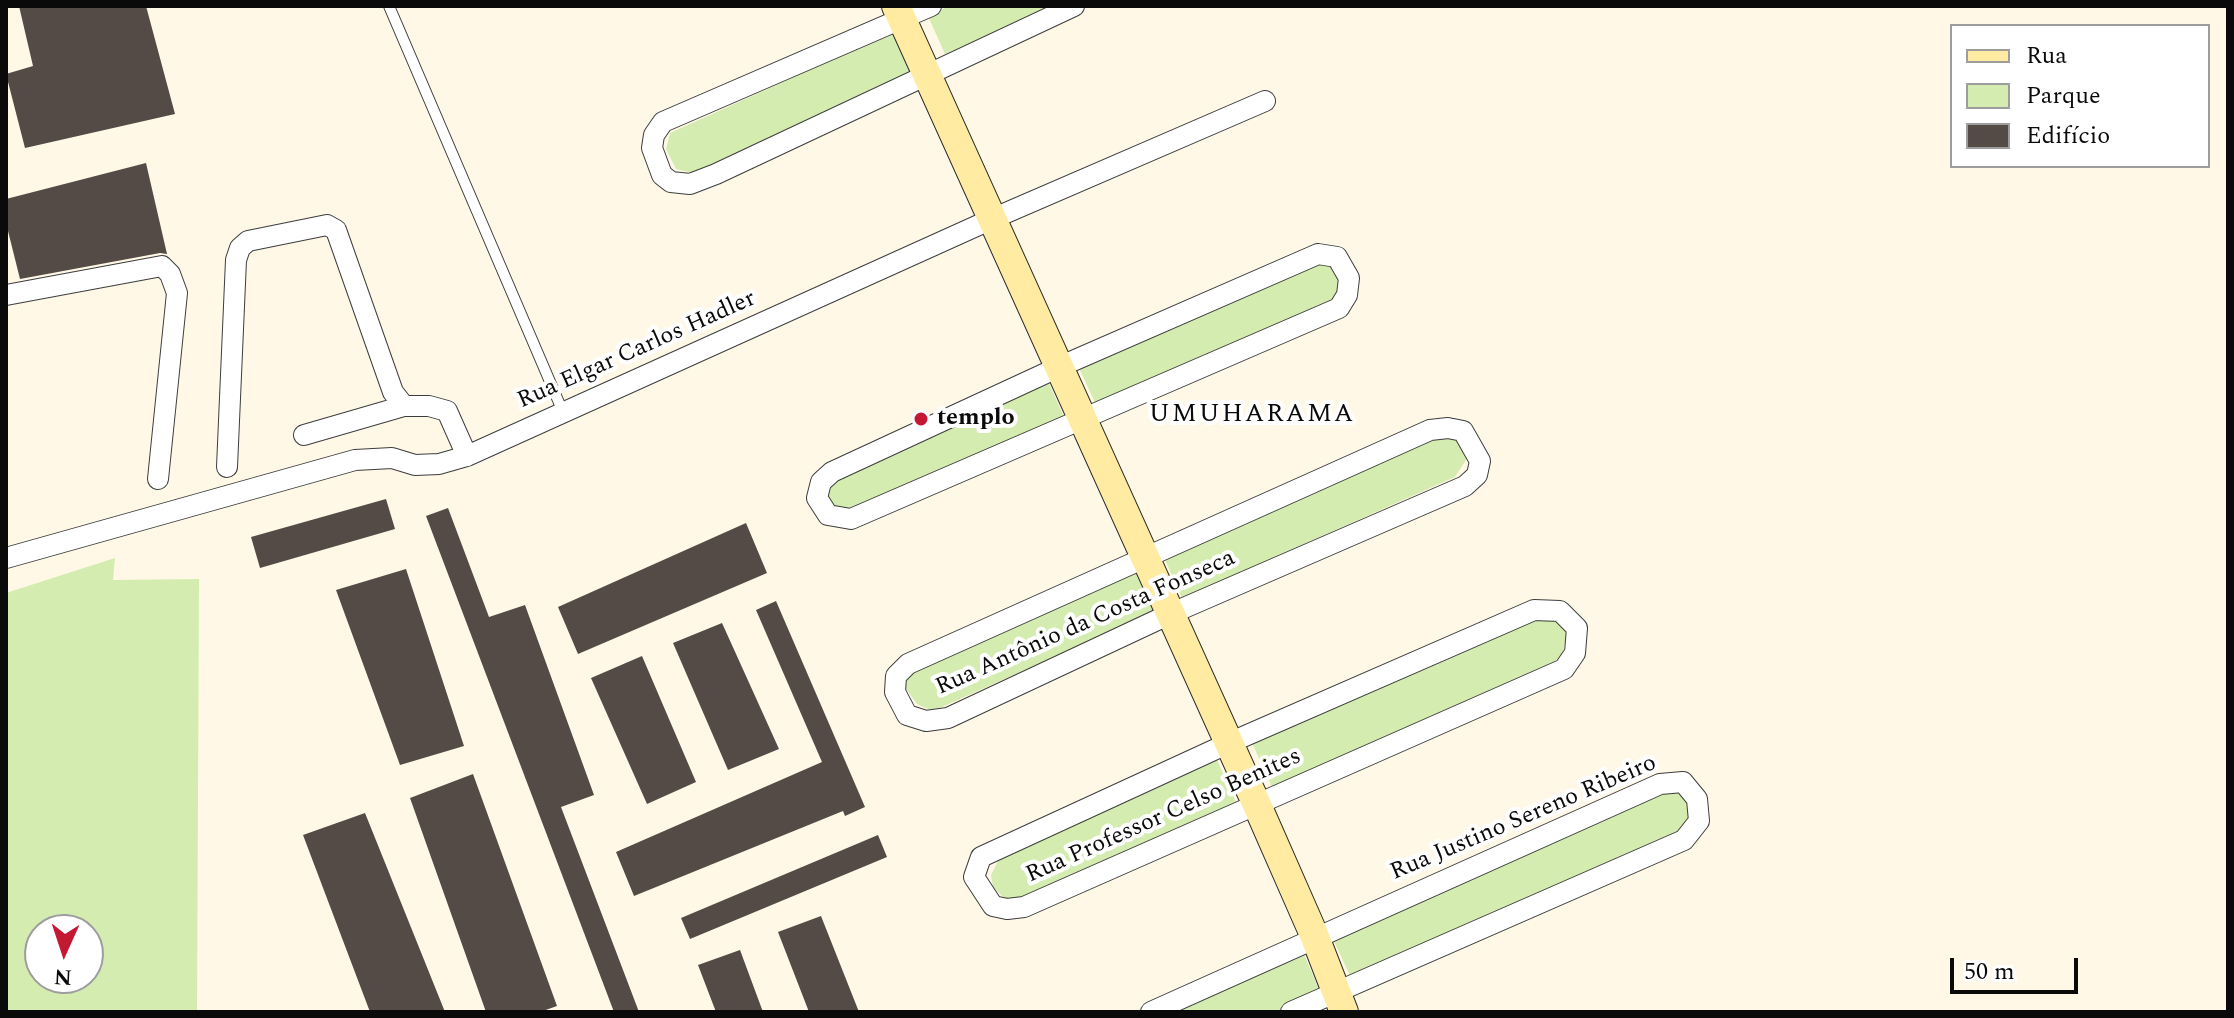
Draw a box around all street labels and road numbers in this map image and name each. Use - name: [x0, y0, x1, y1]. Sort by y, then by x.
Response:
- street label: Rua Elgar Carlos Hadler: [513, 285, 761, 417]
- street label: Rua Antônio da Costa Fonseca: [932, 545, 1240, 703]
- street label: Rua Professor Celso Benites: [1022, 743, 1306, 891]
- street label: Rua Justino Sereno Ribeiro: [1387, 750, 1661, 888]

